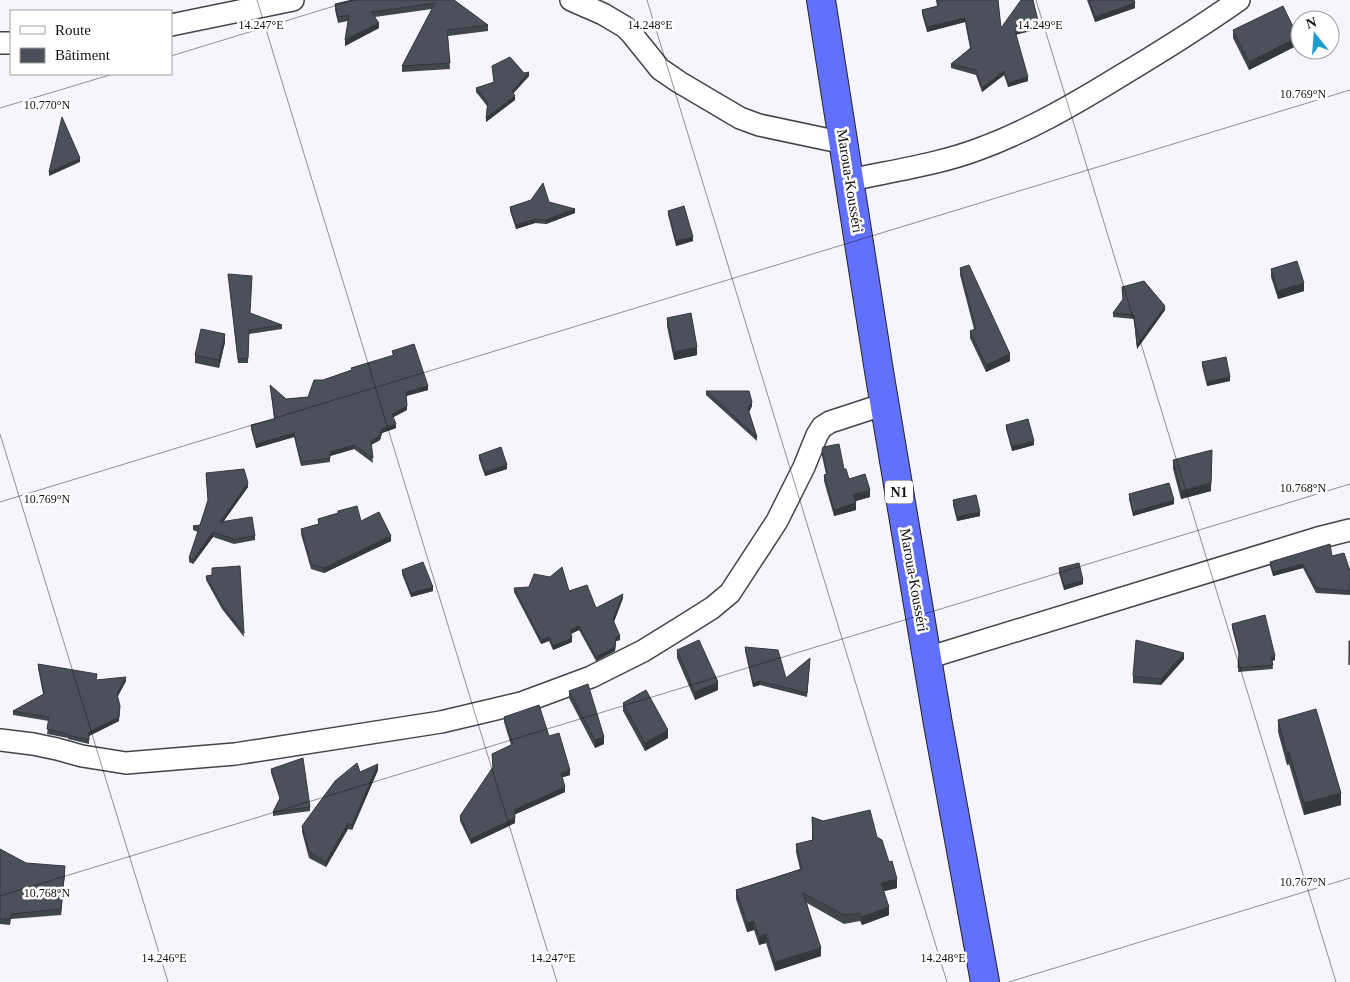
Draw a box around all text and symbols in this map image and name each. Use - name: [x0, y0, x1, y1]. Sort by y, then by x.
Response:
- legend: [10, 10, 172, 75]
- north arrow: [1290, 10, 1340, 60]
- text: N: [1304, 14, 1318, 32]
- text: 14.247°E: [238, 18, 284, 32]
- text: 14.248°E: [627, 18, 673, 32]
- text: 14.249°E: [1017, 18, 1063, 32]
- text: Route: [55, 22, 91, 38]
- text: Bâtiment: [55, 47, 111, 63]
- text: 10.769°N: [1280, 87, 1327, 101]
- text: 10.770°N: [24, 98, 71, 112]
- street label: Maroua-Kousséri: [834, 128, 866, 234]
- road number: N1: [885, 481, 913, 504]
- text: 10.768°N: [1280, 481, 1327, 495]
- text: 10.769°N: [24, 492, 71, 506]
- street label: Maroua-Kousséri: [897, 527, 931, 633]
- text: 10.767°N: [1280, 875, 1327, 889]
- text: 10.768°N: [24, 886, 71, 900]
- text: 14.246°E: [141, 951, 187, 965]
- text: 14.247°E: [530, 951, 576, 965]
- text: 14.248°E: [920, 951, 966, 965]

